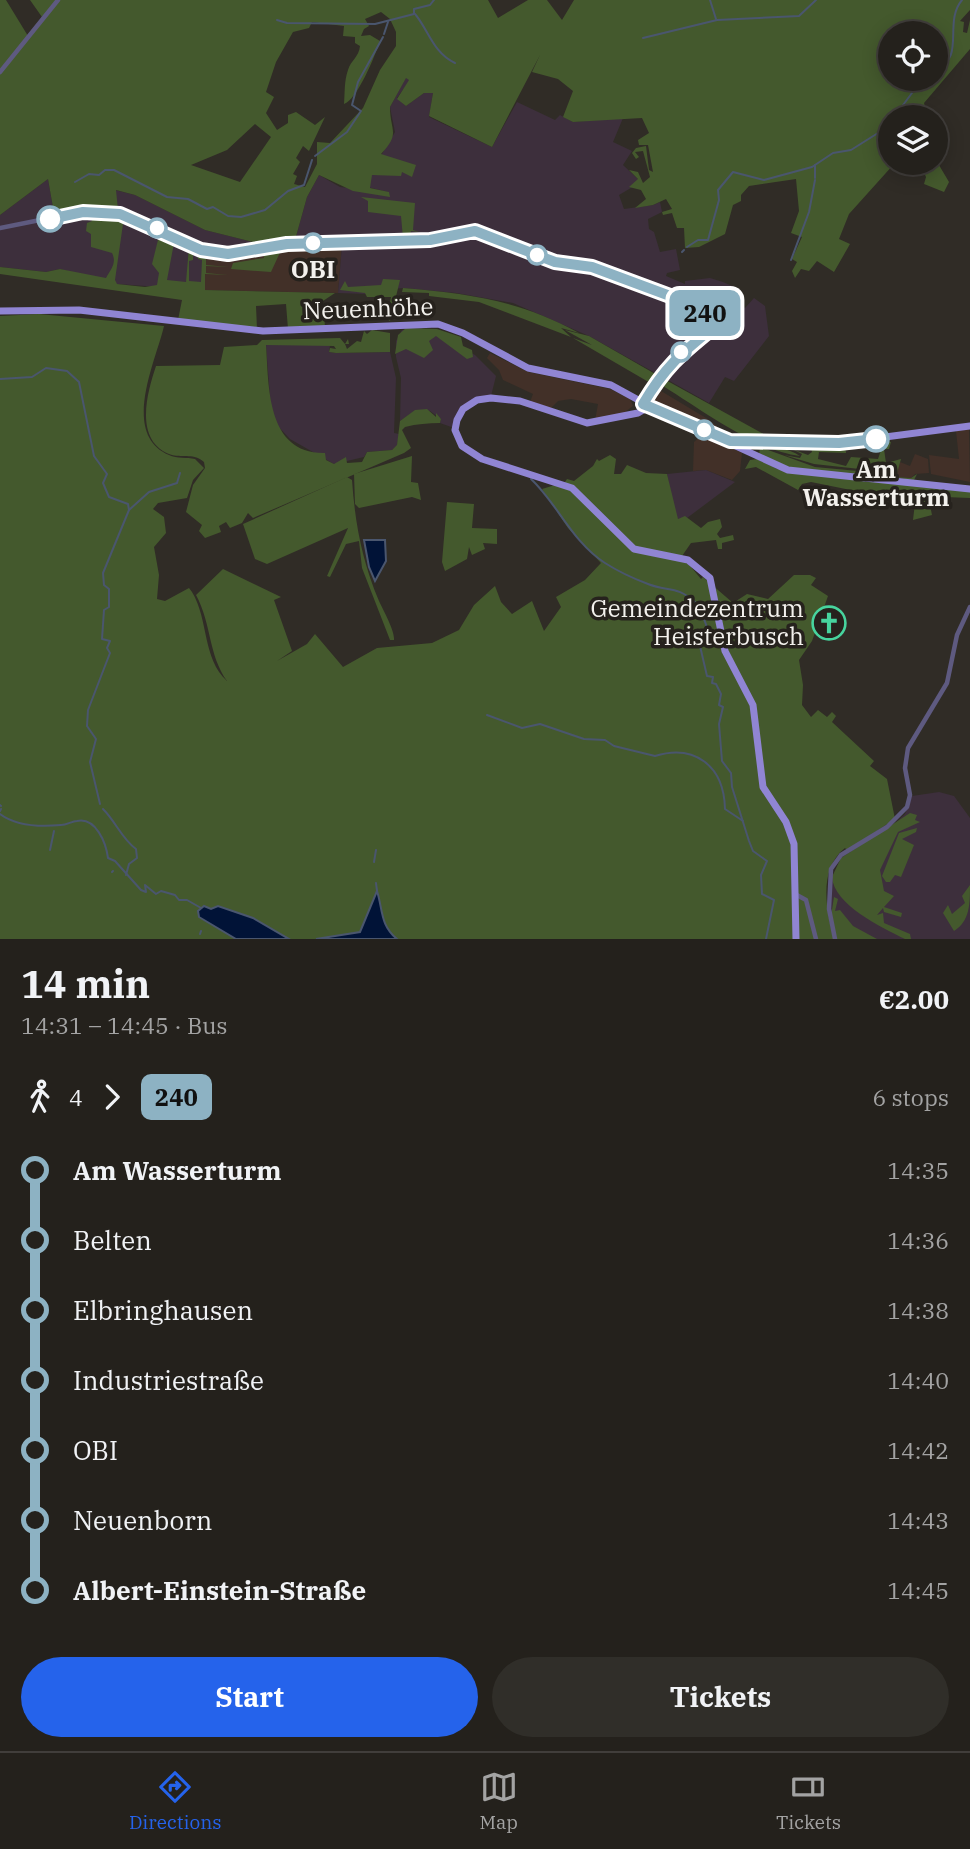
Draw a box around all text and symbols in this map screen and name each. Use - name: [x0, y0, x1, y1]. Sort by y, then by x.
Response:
- map controls: [878, 21, 948, 175]
- button: locate: [878, 21, 948, 91]
- button: layers: [878, 105, 948, 175]
- unlabelled marker: [37, 206, 63, 232]
- unlabelled marker: [147, 218, 167, 238]
- marker: OBI: [303, 233, 323, 253]
- unlabelled marker: [527, 245, 547, 265]
- place label: OBI: [291, 253, 335, 285]
- street label: Neuenhöhe: [302, 290, 434, 326]
- line badge: 240: [665, 290, 745, 336]
- text: 240: [683, 297, 727, 329]
- unlabelled marker: [671, 342, 691, 362]
- unlabelled marker: [694, 420, 714, 440]
- marker: Am Wasserturm: [863, 426, 889, 452]
- place label: Am Wasserturm: [803, 453, 949, 513]
- place label: Gemeindezentrum Heisterbusch: [590, 592, 804, 652]
- church icon: Gemeindezentrum Heisterbusch: [810, 604, 848, 642]
- text: 14 min: [21, 959, 150, 1008]
- text: €2.00: [879, 982, 949, 1016]
- text: 14:31 – 14:45 · Bus: [21, 1010, 228, 1040]
- icon: walk: [21, 1078, 59, 1116]
- icon: forward: [93, 1078, 131, 1116]
- text: 240: [155, 1081, 198, 1113]
- text: 4: [69, 1082, 83, 1112]
- text: 6 stops: [872, 1082, 949, 1112]
- text: Am Wasserturm: [73, 1153, 282, 1187]
- text: 14:35: [887, 1155, 949, 1185]
- text: Belten: [73, 1223, 152, 1257]
- text: 14:36: [887, 1225, 949, 1255]
- text: Elbringhausen: [73, 1293, 253, 1327]
- text: 14:38: [887, 1295, 949, 1325]
- text: Industriestraße: [73, 1363, 264, 1397]
- text: 14:40: [887, 1365, 949, 1395]
- text: OBI: [73, 1433, 118, 1467]
- text: 14:42: [887, 1435, 949, 1465]
- text: Neuenborn: [73, 1503, 212, 1537]
- text: 14:43: [887, 1505, 949, 1535]
- text: Albert-Einstein-Straße: [73, 1573, 366, 1607]
- text: 14:45: [887, 1575, 949, 1605]
- button: Start: [21, 1657, 478, 1737]
- button: Tickets: [492, 1657, 949, 1737]
- tab: Directions: [129, 1768, 222, 1834]
- tab: Map: [479, 1768, 518, 1834]
- tab: Tickets: [776, 1768, 841, 1834]

